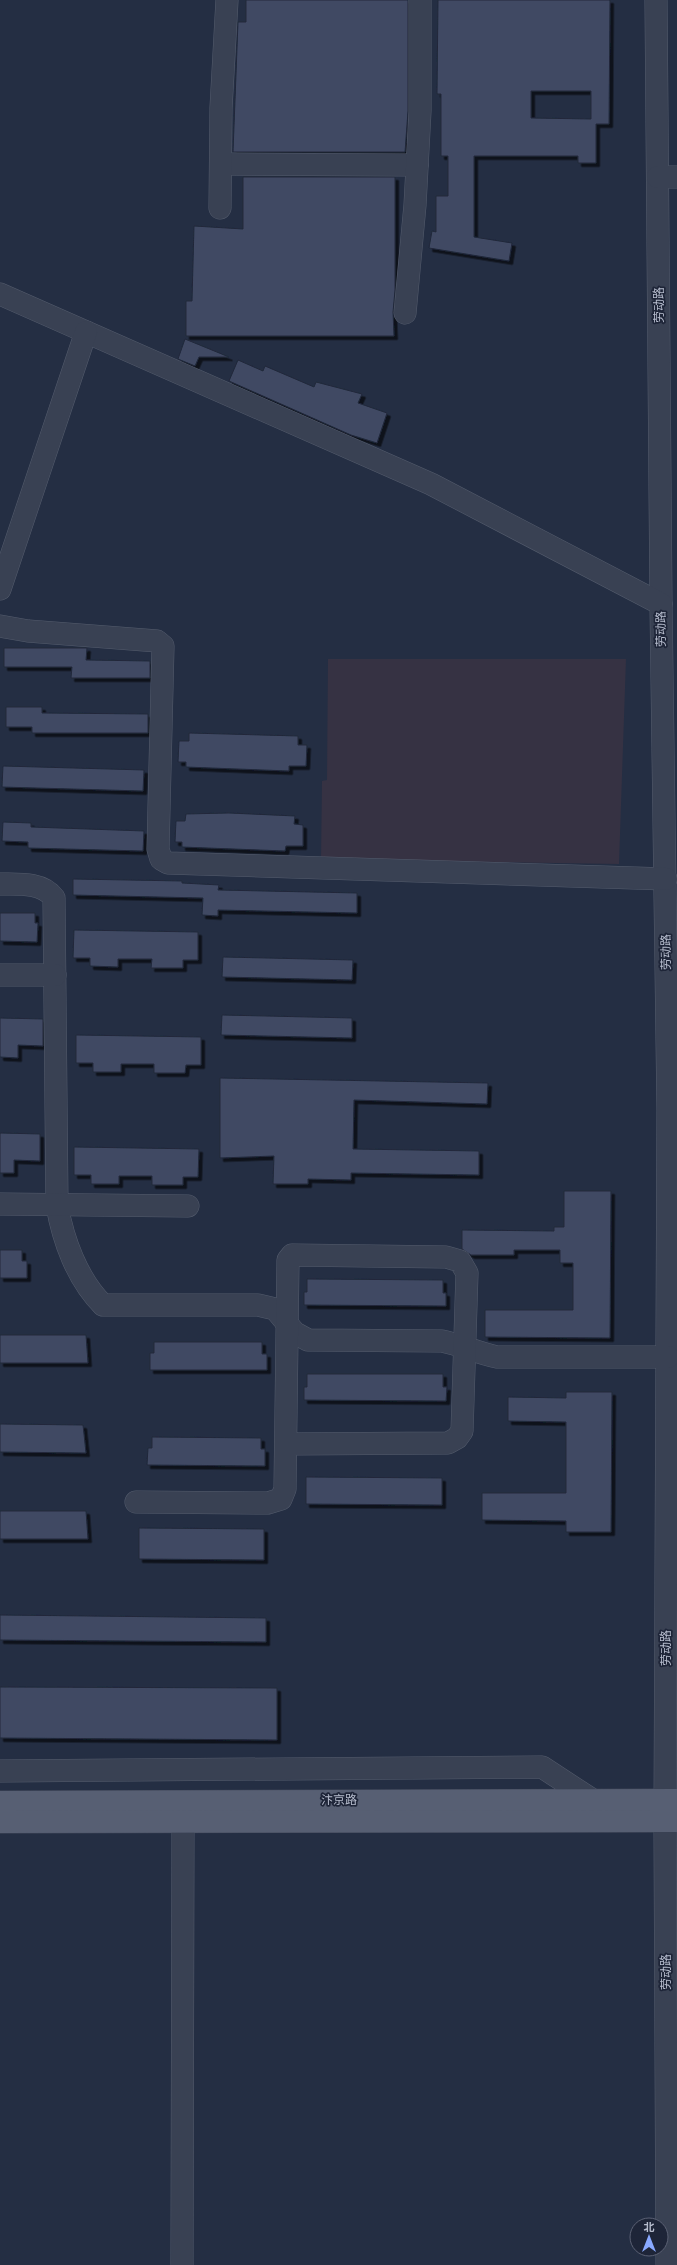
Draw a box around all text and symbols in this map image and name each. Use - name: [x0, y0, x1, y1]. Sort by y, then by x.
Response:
- street label: 劳动路: [651, 287, 666, 323]
- street label: 劳动路: [653, 611, 668, 647]
- street label: 劳动路: [658, 934, 673, 970]
- street label: 劳动路: [658, 1630, 673, 1666]
- street label: 汴京路: [321, 1792, 357, 1807]
- street label: 劳动路: [658, 1954, 673, 1990]
- north arrow: [629, 2217, 669, 2257]
- text: 北: [644, 2220, 655, 2233]

